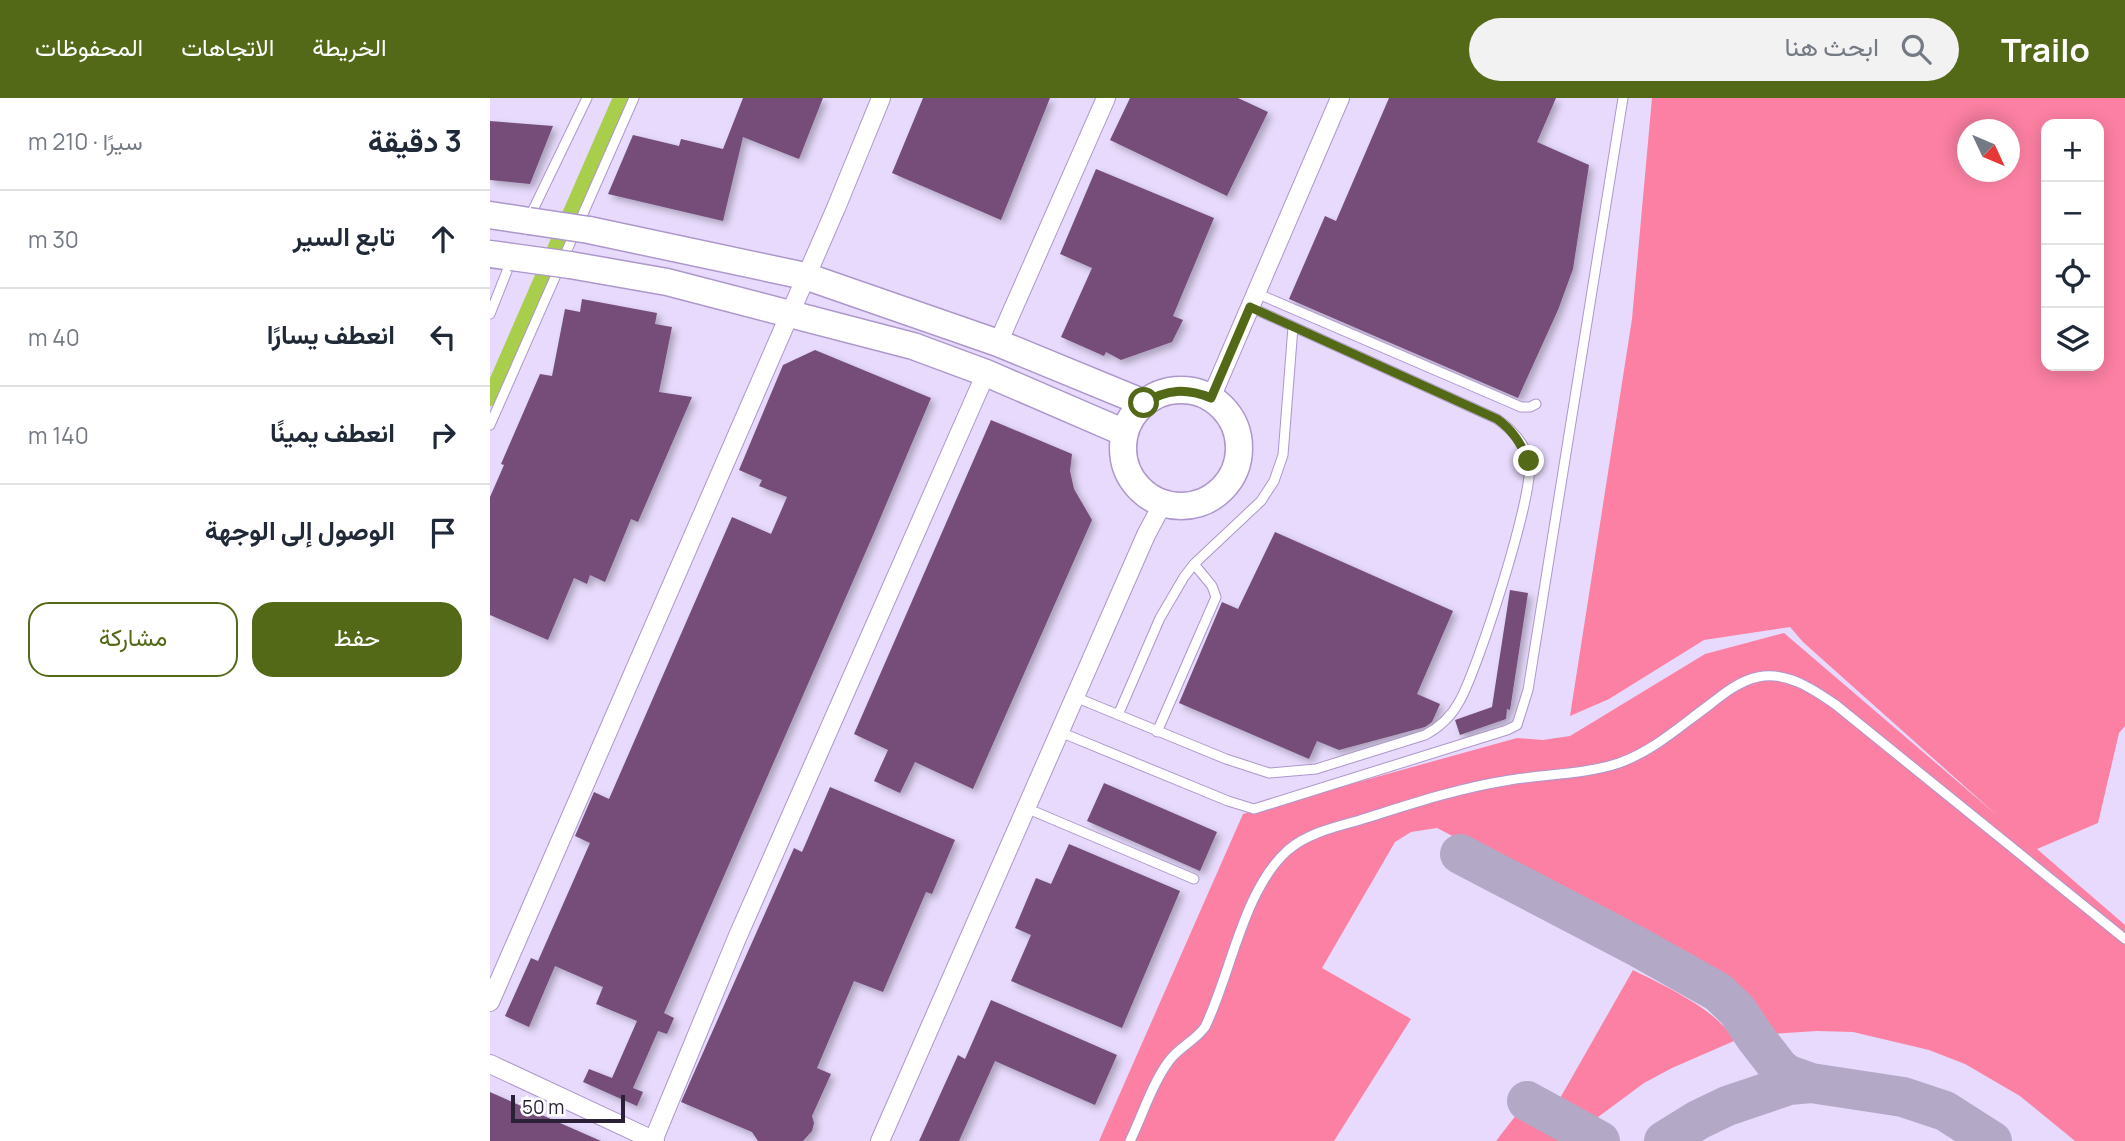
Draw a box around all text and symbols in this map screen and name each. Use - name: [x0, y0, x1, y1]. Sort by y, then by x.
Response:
- search box: [1469, 18, 1959, 81]
- text: Trailo: [2001, 27, 2090, 72]
- text: ابحث هنا: [1785, 28, 1879, 64]
- text: المحفوظات: [35, 30, 143, 63]
- text: الاتجاهات: [181, 30, 274, 63]
- text: الخريطة: [312, 30, 387, 63]
- icon: search: [1897, 30, 1935, 68]
- north arrow: [1957, 119, 2020, 182]
- map controls: [2041, 119, 2104, 371]
- button: +: [2041, 119, 2104, 182]
- text: 3 دقيقة: [368, 120, 462, 161]
- text: سيرًا · 210 m: [28, 125, 143, 157]
- button: −: [2041, 182, 2104, 245]
- text: تابع السير: [293, 218, 395, 254]
- icon: ahead: [424, 220, 462, 258]
- text: 30 m: [28, 223, 79, 255]
- button: locate: [2041, 245, 2104, 308]
- button: layers: [2041, 308, 2104, 371]
- text: انعطف يسارًا: [267, 316, 395, 352]
- icon: left: [424, 318, 462, 356]
- text: 40 m: [28, 321, 80, 353]
- route start: [1128, 387, 1159, 418]
- text: انعطف يمينًا: [270, 414, 395, 450]
- icon: right: [424, 416, 462, 454]
- text: 140 m: [28, 419, 89, 451]
- route end: [1513, 445, 1544, 476]
- text: الوصول إلى الوجهة: [205, 512, 395, 548]
- icon: arrive: [424, 514, 462, 552]
- button: مشاركة: [28, 602, 238, 677]
- button: حفظ: [252, 602, 462, 677]
- scale bar: [511, 1092, 625, 1124]
- text: 50 m: [522, 1094, 564, 1120]

